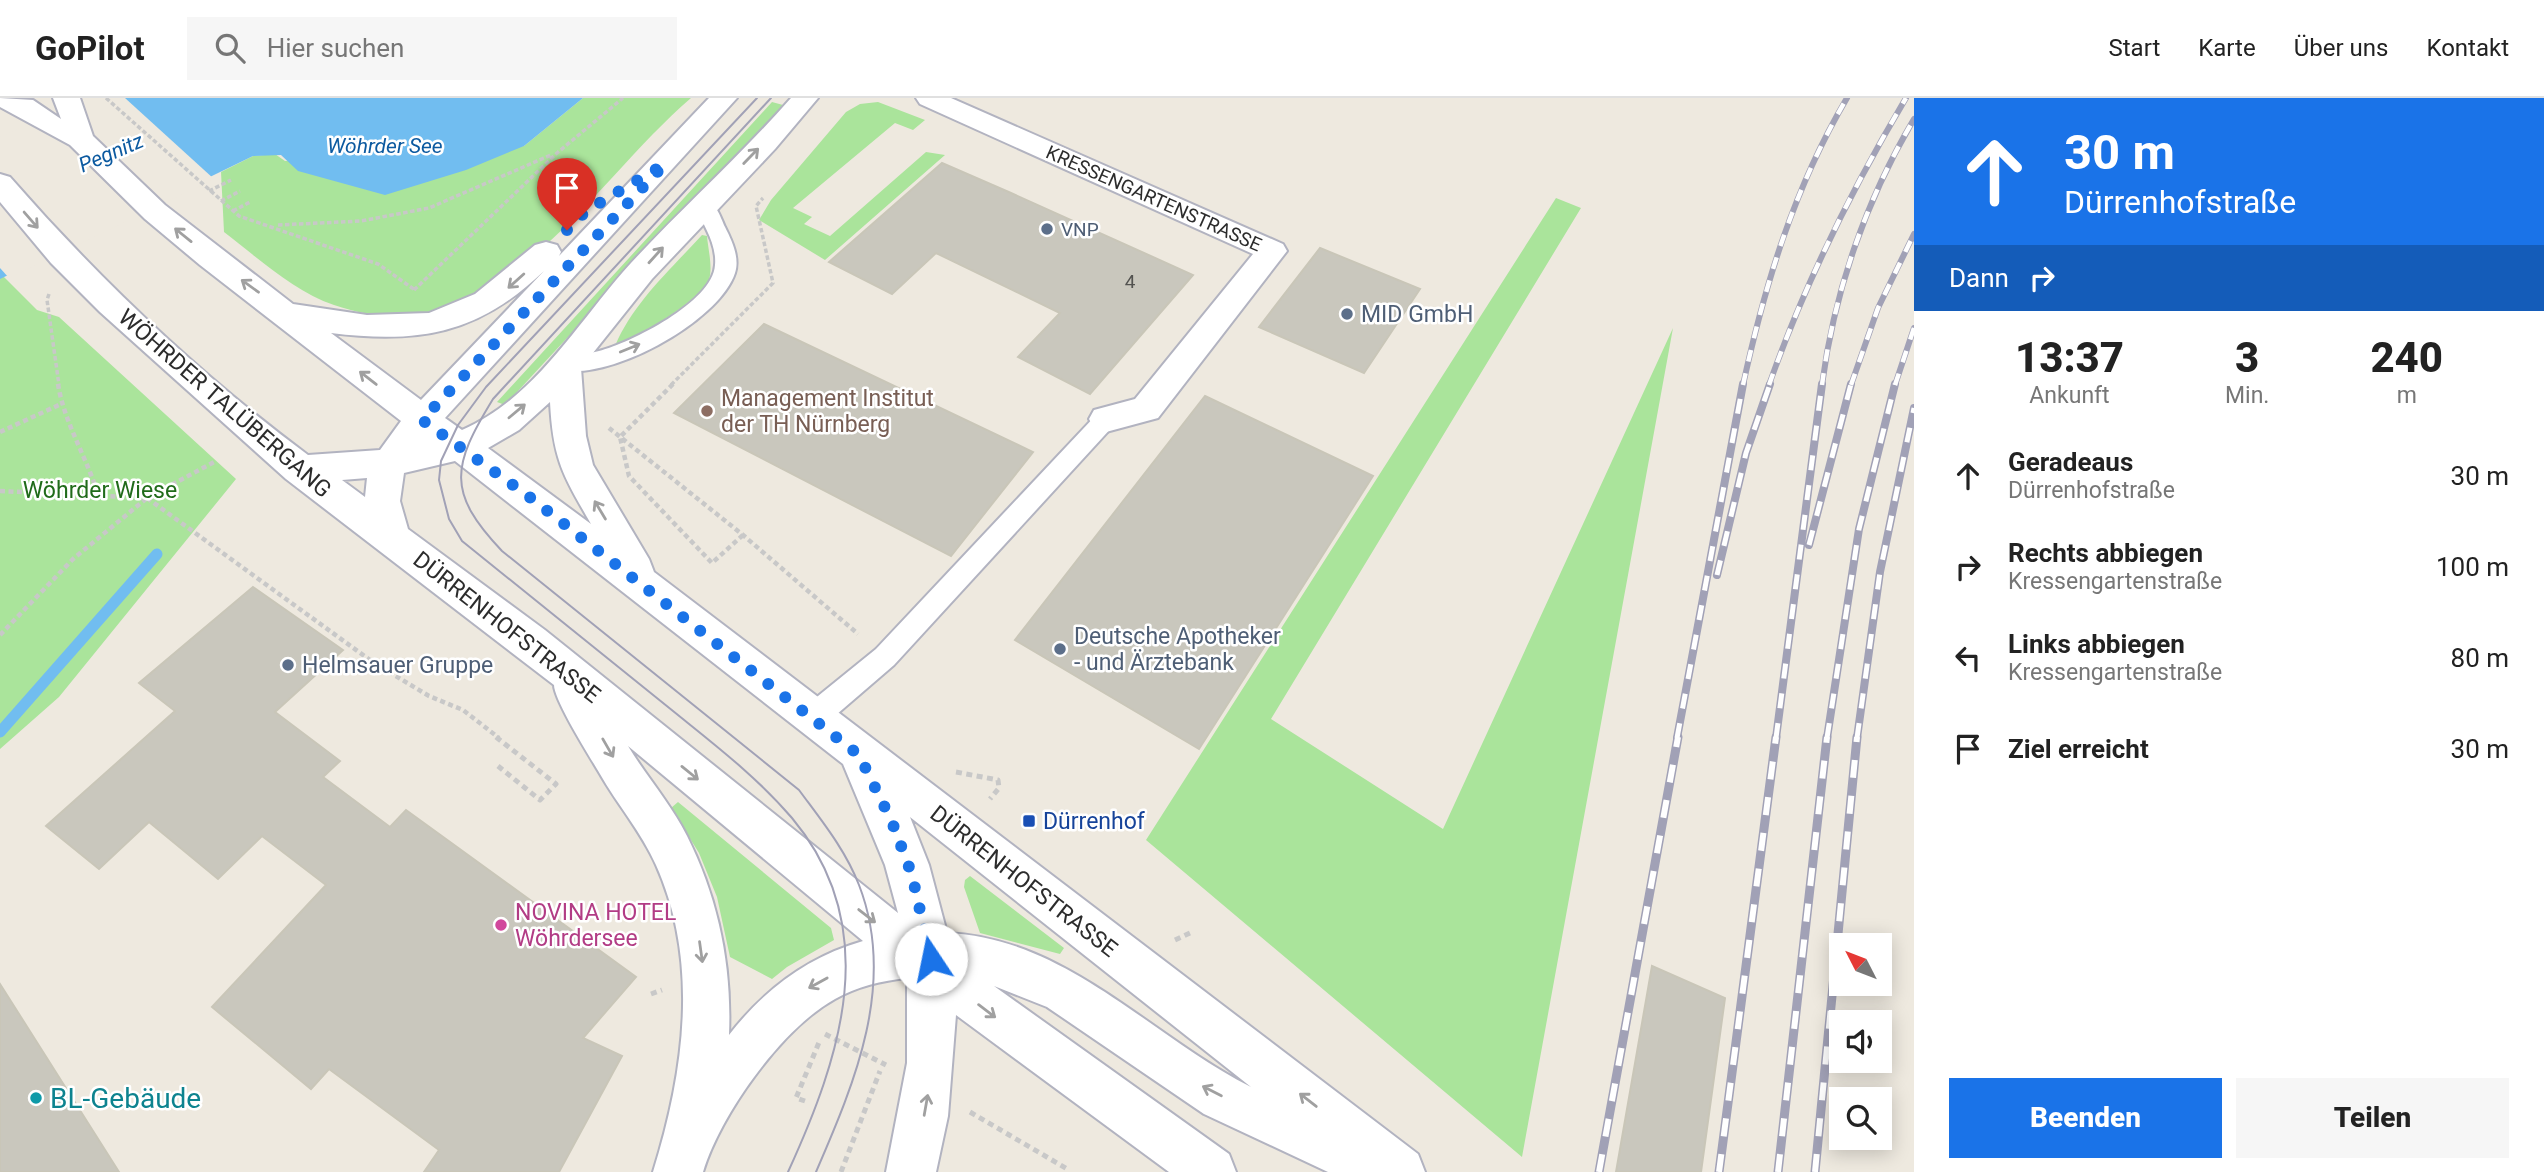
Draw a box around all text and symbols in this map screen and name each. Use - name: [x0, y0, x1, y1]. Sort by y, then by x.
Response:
- search box: [187, 17, 677, 80]
- text: GoPilot: [35, 29, 145, 68]
- icon: search: [211, 29, 249, 67]
- text: Hier suchen: [267, 33, 404, 63]
- text: Start: [2109, 34, 2160, 62]
- text: Karte: [2198, 34, 2256, 62]
- text: Über uns: [2294, 34, 2388, 62]
- text: Kontakt: [2426, 34, 2509, 62]
- text: 30 m: [2064, 124, 2175, 181]
- icon: ahead: [1949, 126, 2040, 217]
- water label: Pegnitz: [75, 129, 147, 177]
- water label: Wöhrder See: [327, 134, 443, 158]
- street label: KRESSENGARTENSTRASSE: [1042, 140, 1265, 257]
- one-way arrow: [743, 148, 760, 165]
- pin: [537, 158, 597, 230]
- icon: arrive: [548, 169, 586, 207]
- text: Dürrenhofstraße: [2064, 183, 2296, 221]
- one-way arrow: [23, 211, 39, 229]
- place label: VNP: [1061, 218, 1099, 241]
- marker: VNP: [1039, 221, 1055, 237]
- one-way arrow: [175, 227, 193, 243]
- one-way arrow: [648, 247, 664, 265]
- icon: right: [2023, 259, 2061, 297]
- text: Dann: [1949, 263, 2009, 293]
- house number: 4: [1125, 270, 1136, 293]
- one-way arrow: [507, 273, 525, 289]
- one-way arrow: [241, 279, 260, 293]
- place label: MID GmbH: [1361, 301, 1473, 328]
- street label: WÖHRDER TALÜBERGANG: [113, 303, 337, 503]
- marker: MID GmbH: [1339, 306, 1355, 322]
- text: 13:37: [2015, 333, 2124, 382]
- text: 3: [2235, 333, 2259, 382]
- text: 240: [2370, 333, 2443, 382]
- one-way arrow: [619, 341, 640, 354]
- one-way arrow: [359, 370, 377, 385]
- text: Ankunft: [2029, 382, 2110, 409]
- text: Min.: [2225, 382, 2269, 409]
- text: m: [2397, 382, 2417, 409]
- place label: Management Institut der TH Nürnberg: [721, 385, 934, 438]
- one-way arrow: [507, 403, 525, 419]
- marker: Management Institut der TH Nürnberg: [699, 403, 715, 419]
- text: Geradeaus: [2008, 447, 2133, 477]
- icon: ahead: [1949, 457, 1987, 495]
- text: 30 m: [2451, 461, 2509, 491]
- park label: Wöhrder Wiese: [23, 477, 177, 504]
- text: Dürrenhofstraße: [2008, 477, 2175, 504]
- one-way arrow: [593, 500, 607, 520]
- text: Rechts abbiegen: [2008, 538, 2203, 568]
- street label: DÜRRENHOFSTRASSE: [408, 545, 606, 709]
- icon: right: [1949, 548, 1987, 586]
- text: 100 m: [2436, 552, 2509, 582]
- text: Kressengartenstraße: [2008, 568, 2222, 595]
- place label: Deutsche Apotheker - und Ärztebank: [1074, 623, 1281, 676]
- text: Links abbiegen: [2008, 629, 2185, 659]
- icon: left: [1949, 639, 1987, 677]
- marker: Deutsche Apotheker - und Ärztebank: [1052, 641, 1068, 657]
- text: 80 m: [2451, 643, 2509, 673]
- place label: Helmsauer Gruppe: [302, 652, 493, 679]
- marker: Helmsauer Gruppe: [280, 657, 296, 673]
- text: Kressengartenstraße: [2008, 659, 2222, 686]
- icon: arrive: [1949, 730, 1987, 768]
- text: Ziel erreicht: [2008, 734, 2149, 764]
- text: 30 m: [2451, 734, 2509, 764]
- one-way arrow: [602, 737, 615, 758]
- one-way arrow: [681, 765, 699, 780]
- street label: DÜRRENHOFSTRASSE: [925, 799, 1123, 963]
- place label: Dürrenhof: [1043, 808, 1146, 835]
- marker: Dürrenhof: [1021, 813, 1037, 829]
- place label: NOVINA HOTEL Wöhrdersee: [515, 899, 676, 952]
- one-way arrow: [857, 909, 875, 924]
- marker: NOVINA HOTEL Wöhrdersee: [493, 917, 509, 933]
- position arrow: [894, 922, 968, 996]
- north arrow: [1829, 933, 1892, 996]
- map controls: [1829, 933, 1892, 1150]
- one-way arrow: [695, 940, 708, 963]
- one-way arrow: [809, 976, 829, 990]
- one-way arrow: [977, 1003, 996, 1018]
- button: sound: [1829, 1010, 1892, 1073]
- button: Beenden: [1949, 1078, 2222, 1158]
- button: Teilen: [2236, 1078, 2509, 1158]
- place label: BL-Gebäude: [50, 1082, 201, 1115]
- one-way arrow: [1202, 1083, 1223, 1097]
- button: search: [1829, 1087, 1892, 1150]
- marker: BL-Gebäude: [28, 1090, 44, 1106]
- one-way arrow: [1299, 1092, 1317, 1108]
- one-way arrow: [919, 1094, 933, 1117]

